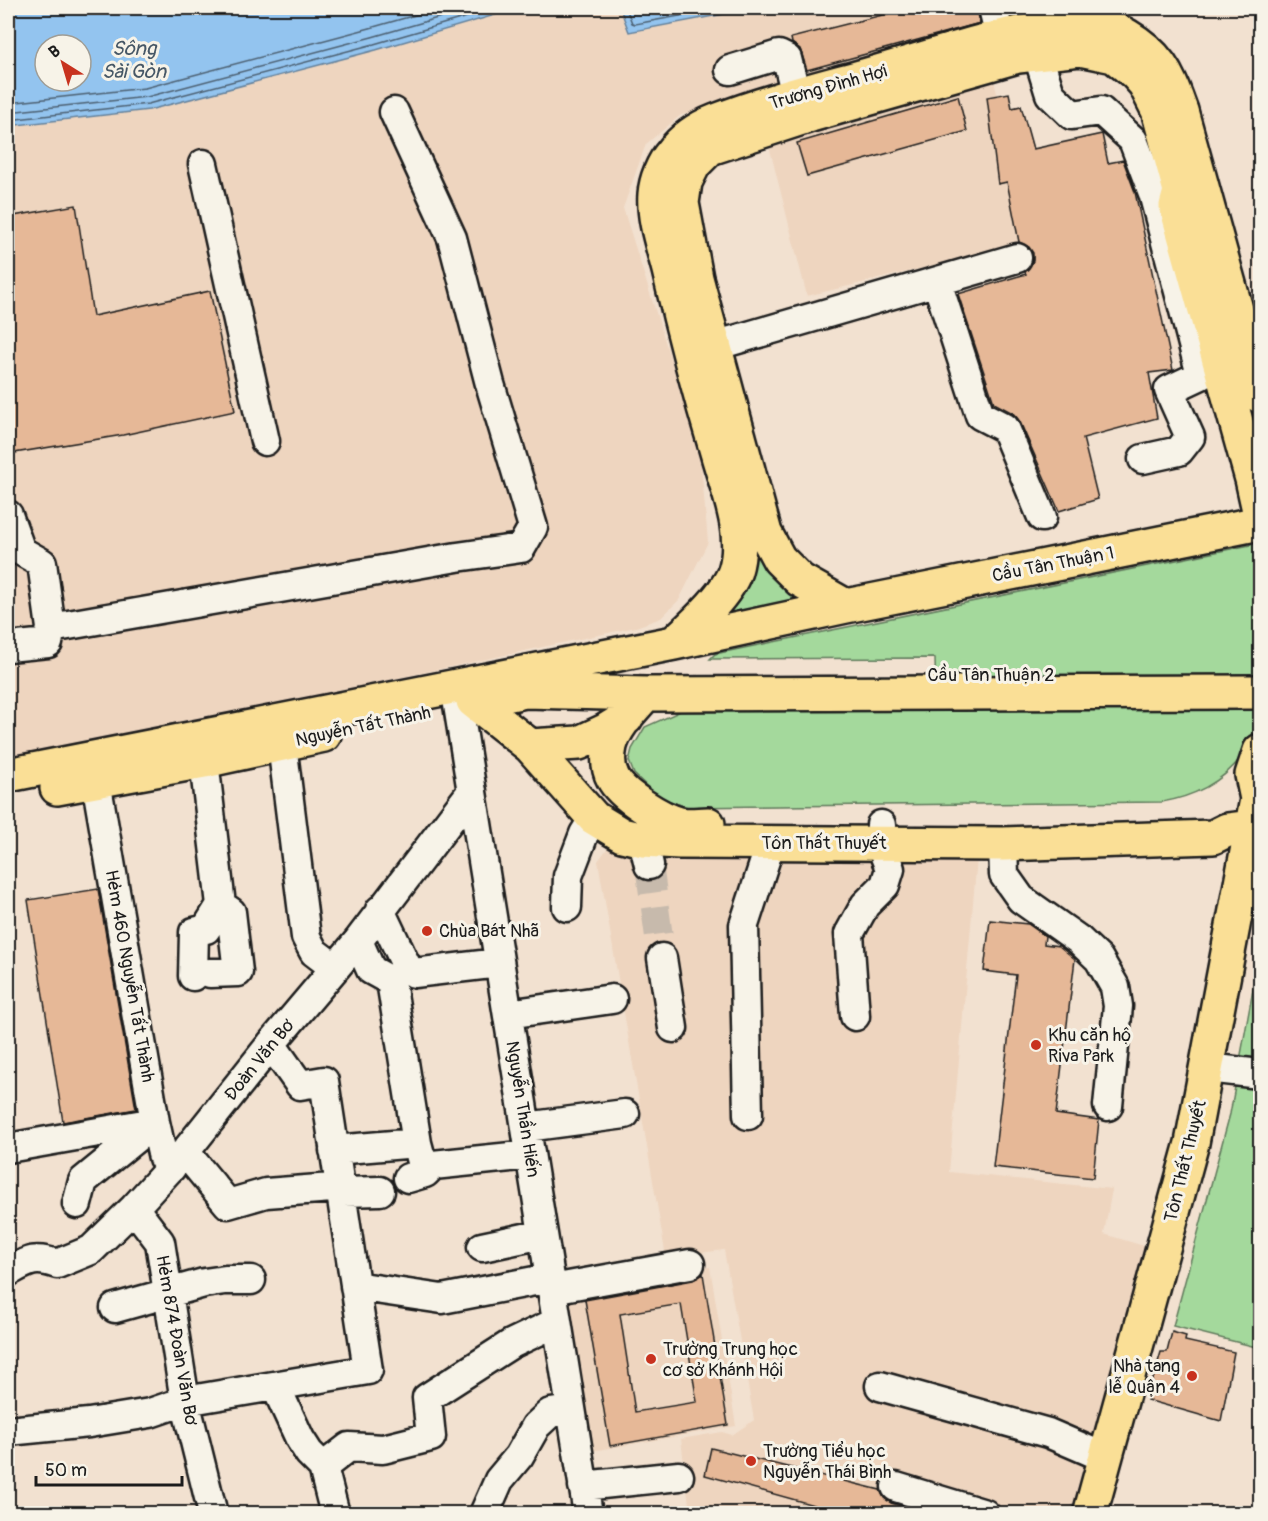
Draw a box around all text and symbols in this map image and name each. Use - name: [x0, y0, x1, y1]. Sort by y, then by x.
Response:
- north arrow: [33, 33, 93, 93]
- water label: Sông Sài Gòn: [102, 36, 168, 84]
- text: B: [45, 41, 64, 63]
- street label: Trương Đình Hợi: [766, 60, 890, 115]
- street label: Cầu Tân Thuận 1: [990, 540, 1116, 588]
- street label: Cầu Tân Thuận 2: [928, 663, 1054, 687]
- street label: Nguyễn Tất Thành: [294, 701, 433, 752]
- street label: Tôn Thất Thuyết: [762, 832, 887, 855]
- street label: Hẻm 460 Nguyễn Tất Thành: [99, 868, 160, 1084]
- place label: Chùa Bát Nhã: [439, 920, 540, 943]
- marker: Chùa Bát Nhã: [420, 924, 434, 938]
- street label: Đoàn Văn Bơ: [220, 1014, 300, 1106]
- place label: Khu căn hộ Riva Park: [1048, 1024, 1131, 1068]
- marker: Khu căn hộ Riva Park: [1029, 1038, 1043, 1052]
- street label: Nguyễn Thần Hiến: [500, 1039, 546, 1179]
- street label: Tôn Thất Thuyết: [1159, 1097, 1212, 1224]
- street label: Hẻm 874 Đoàn Văn Bơ: [150, 1253, 203, 1428]
- place label: Trường Trung học cơ sở Khánh Hội: [663, 1338, 798, 1382]
- marker: Trường Trung học cơ sở Khánh Hội: [644, 1352, 658, 1366]
- place label: Nhà tang lễ Quận 4: [1108, 1355, 1181, 1399]
- marker: Nhà tang lễ Quận 4: [1185, 1369, 1199, 1383]
- place label: Trường Tiểu học Nguyễn Thái Bình: [763, 1440, 891, 1484]
- scale bar: [36, 1449, 182, 1487]
- marker: Trường Tiểu học Nguyễn Thái Bình: [744, 1454, 758, 1468]
- text: 50 m: [45, 1459, 87, 1482]

